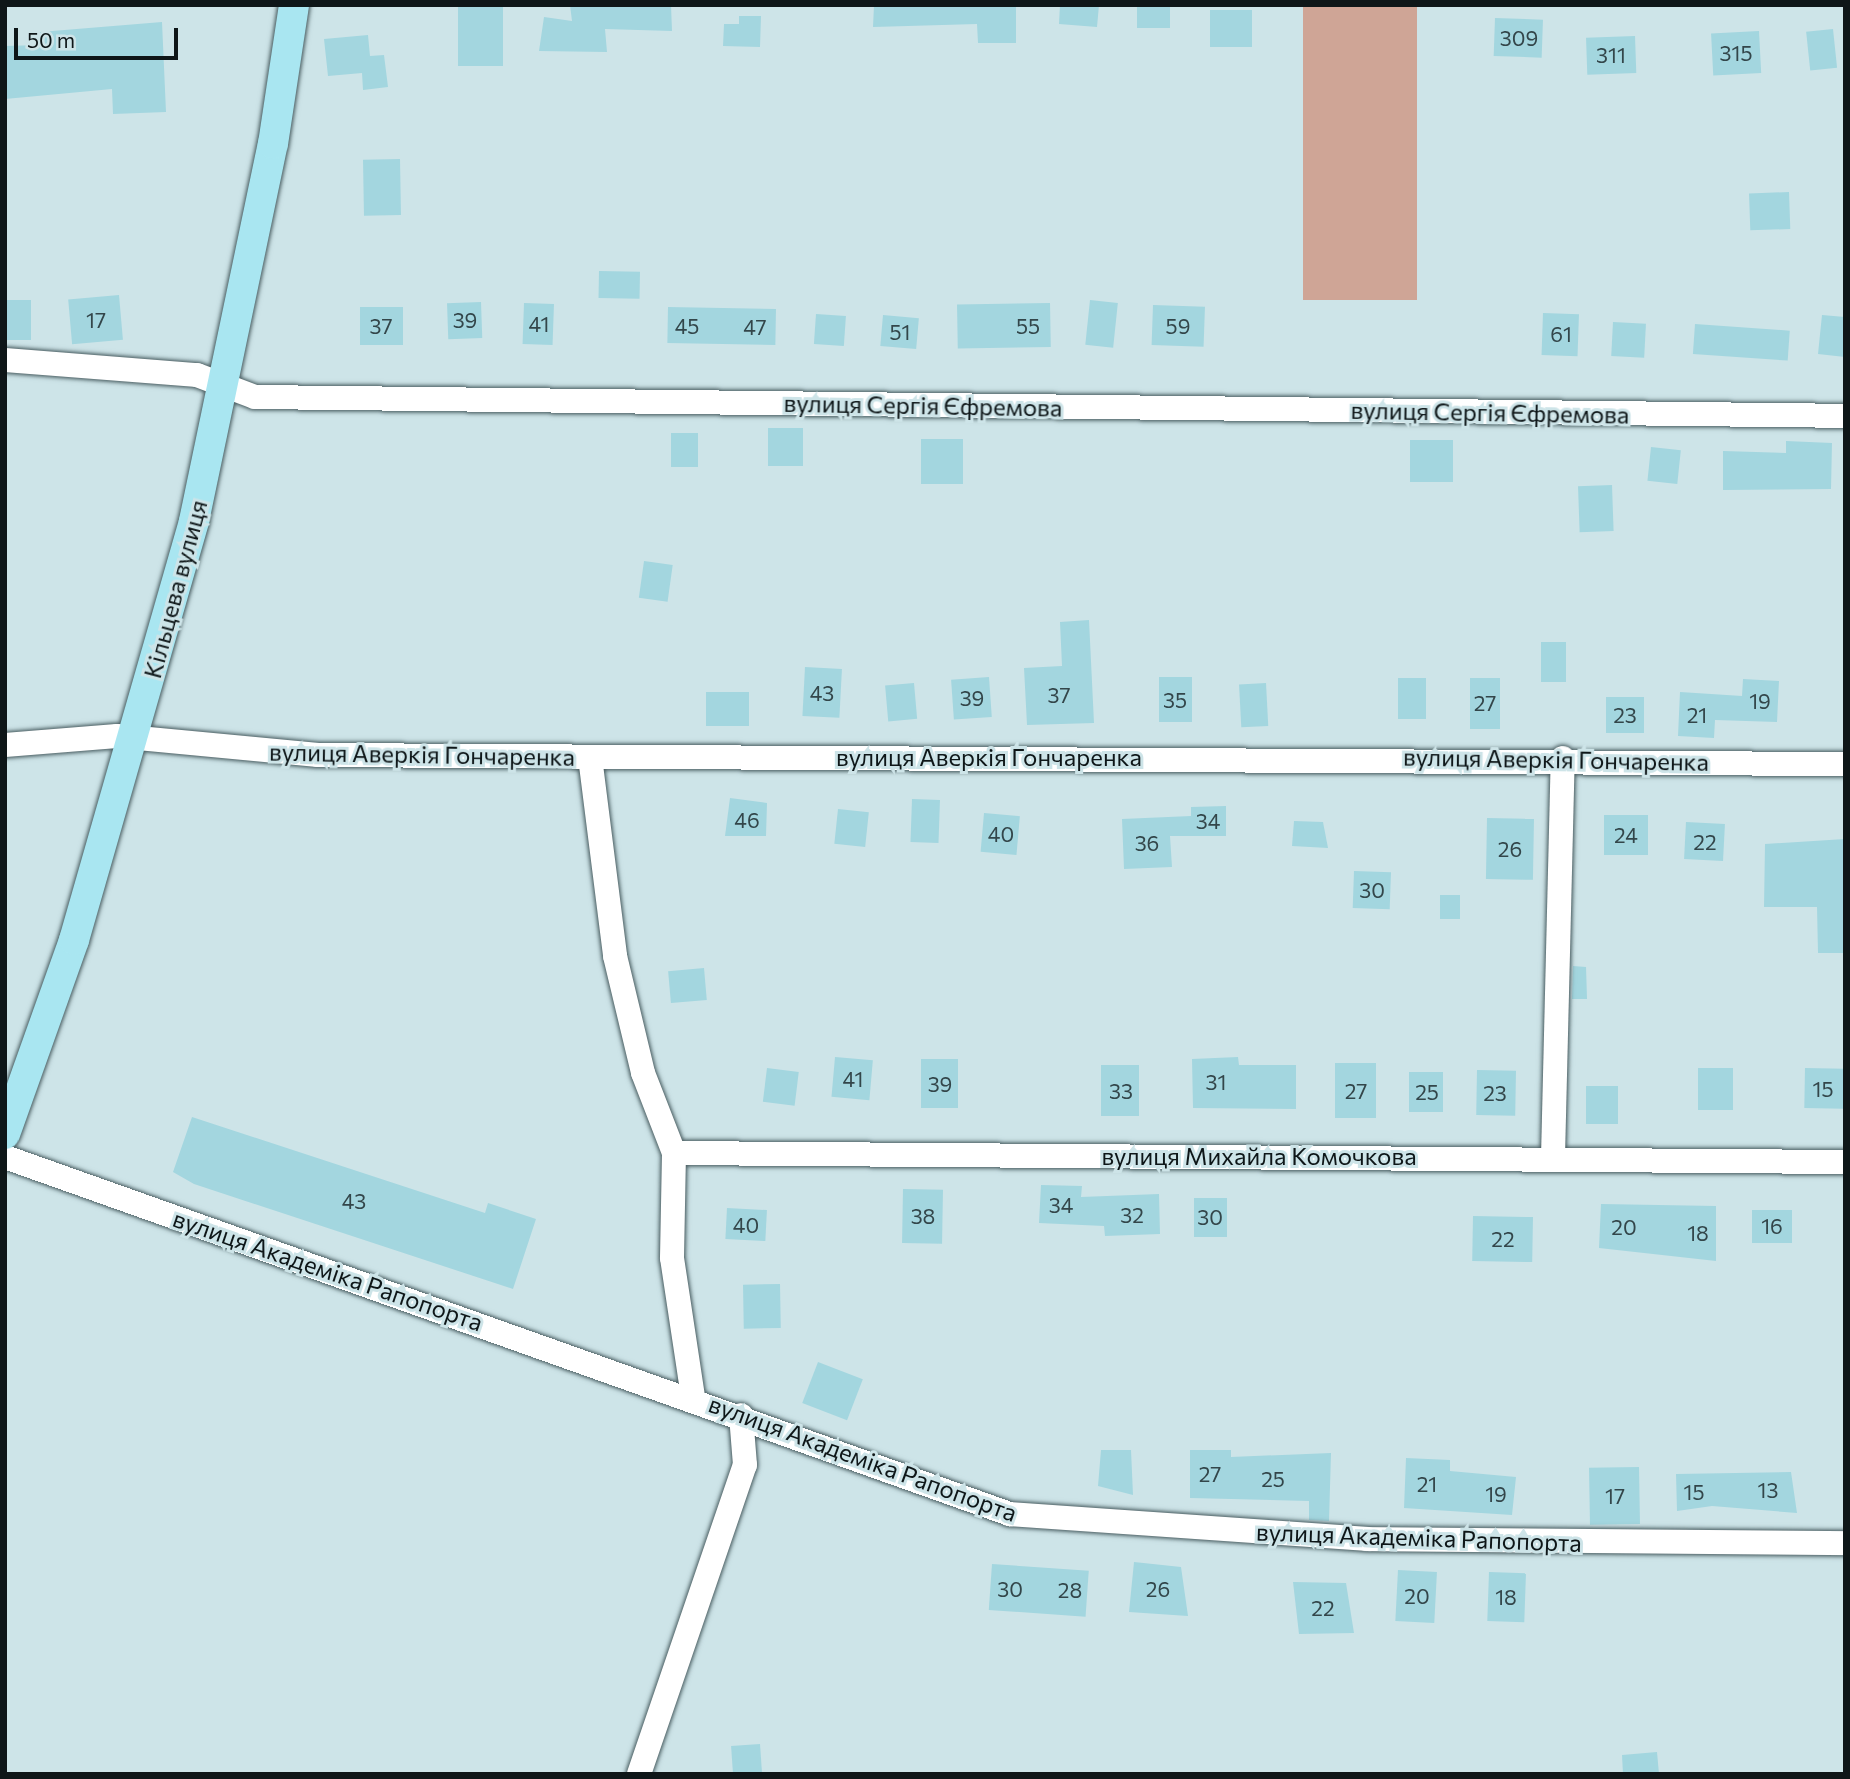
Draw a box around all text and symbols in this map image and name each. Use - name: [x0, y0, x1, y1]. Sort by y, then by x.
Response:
- scale bar: [18, 14, 182, 58]
- house number: 309: [1500, 25, 1538, 51]
- text: 50 m: [27, 27, 75, 52]
- house number: 315: [1719, 40, 1753, 66]
- house number: 311: [1596, 42, 1626, 68]
- house number: 17: [86, 307, 106, 333]
- house number: 39: [453, 307, 477, 333]
- house number: 41: [529, 311, 549, 337]
- house number: 37: [370, 313, 392, 339]
- house number: 45: [675, 313, 699, 339]
- house number: 55: [1016, 313, 1040, 339]
- house number: 59: [1166, 313, 1190, 339]
- house number: 47: [743, 314, 767, 340]
- house number: 51: [889, 319, 911, 345]
- house number: 61: [1550, 321, 1572, 347]
- street label: вулиця Сергія Єфремова: [783, 388, 1063, 422]
- street label: вулиця Сергія Єфремова: [1350, 395, 1630, 429]
- street label: Кільцева вулиця: [137, 497, 213, 681]
- house number: 43: [810, 680, 834, 706]
- house number: 37: [1048, 682, 1070, 708]
- house number: 39: [960, 685, 984, 711]
- house number: 35: [1163, 687, 1187, 713]
- house number: 19: [1749, 688, 1771, 714]
- house number: 27: [1474, 690, 1496, 716]
- house number: 23: [1613, 702, 1637, 728]
- house number: 21: [1687, 702, 1707, 728]
- street label: вулиця Аверкія Гончаренка: [269, 737, 575, 771]
- street label: вулиця Аверкія Гончаренка: [1403, 742, 1709, 776]
- street label: вулиця Аверкія Гончаренка: [836, 743, 1142, 771]
- house number: 46: [734, 807, 760, 833]
- house number: 34: [1196, 808, 1220, 834]
- house number: 40: [988, 821, 1014, 847]
- house number: 24: [1614, 822, 1638, 848]
- house number: 22: [1693, 829, 1717, 855]
- house number: 36: [1135, 830, 1159, 856]
- house number: 26: [1498, 836, 1522, 862]
- house number: 30: [1359, 877, 1385, 903]
- house number: 41: [843, 1066, 863, 1092]
- house number: 31: [1206, 1069, 1226, 1095]
- house number: 39: [928, 1071, 952, 1097]
- house number: 15: [1812, 1076, 1834, 1102]
- house number: 33: [1109, 1078, 1133, 1104]
- house number: 27: [1345, 1078, 1367, 1104]
- house number: 25: [1415, 1079, 1439, 1105]
- house number: 23: [1483, 1080, 1507, 1106]
- street label: вулиця Михайла Комочкова: [1101, 1142, 1417, 1170]
- house number: 43: [342, 1188, 366, 1214]
- house number: 34: [1049, 1192, 1073, 1218]
- house number: 32: [1120, 1202, 1144, 1228]
- street label: вулиця Академіка Рапопорта: [169, 1203, 487, 1337]
- house number: 38: [911, 1203, 935, 1229]
- house number: 30: [1197, 1204, 1223, 1230]
- house number: 40: [733, 1212, 759, 1238]
- house number: 16: [1761, 1213, 1783, 1239]
- house number: 20: [1611, 1214, 1637, 1240]
- house number: 18: [1687, 1220, 1709, 1246]
- house number: 22: [1491, 1226, 1515, 1252]
- street label: вулиця Академіка Рапопорта: [705, 1389, 1021, 1527]
- house number: 27: [1199, 1461, 1221, 1487]
- house number: 25: [1261, 1466, 1285, 1492]
- house number: 21: [1417, 1471, 1437, 1497]
- house number: 13: [1758, 1477, 1778, 1503]
- house number: 15: [1683, 1479, 1705, 1505]
- house number: 19: [1485, 1481, 1507, 1507]
- house number: 17: [1605, 1483, 1625, 1509]
- street label: вулиця Академіка Рапопорта: [1256, 1517, 1582, 1557]
- house number: 30: [997, 1576, 1023, 1602]
- house number: 26: [1146, 1576, 1170, 1602]
- house number: 28: [1058, 1577, 1082, 1603]
- house number: 20: [1404, 1583, 1430, 1609]
- house number: 18: [1495, 1584, 1517, 1610]
- house number: 22: [1311, 1595, 1335, 1621]

